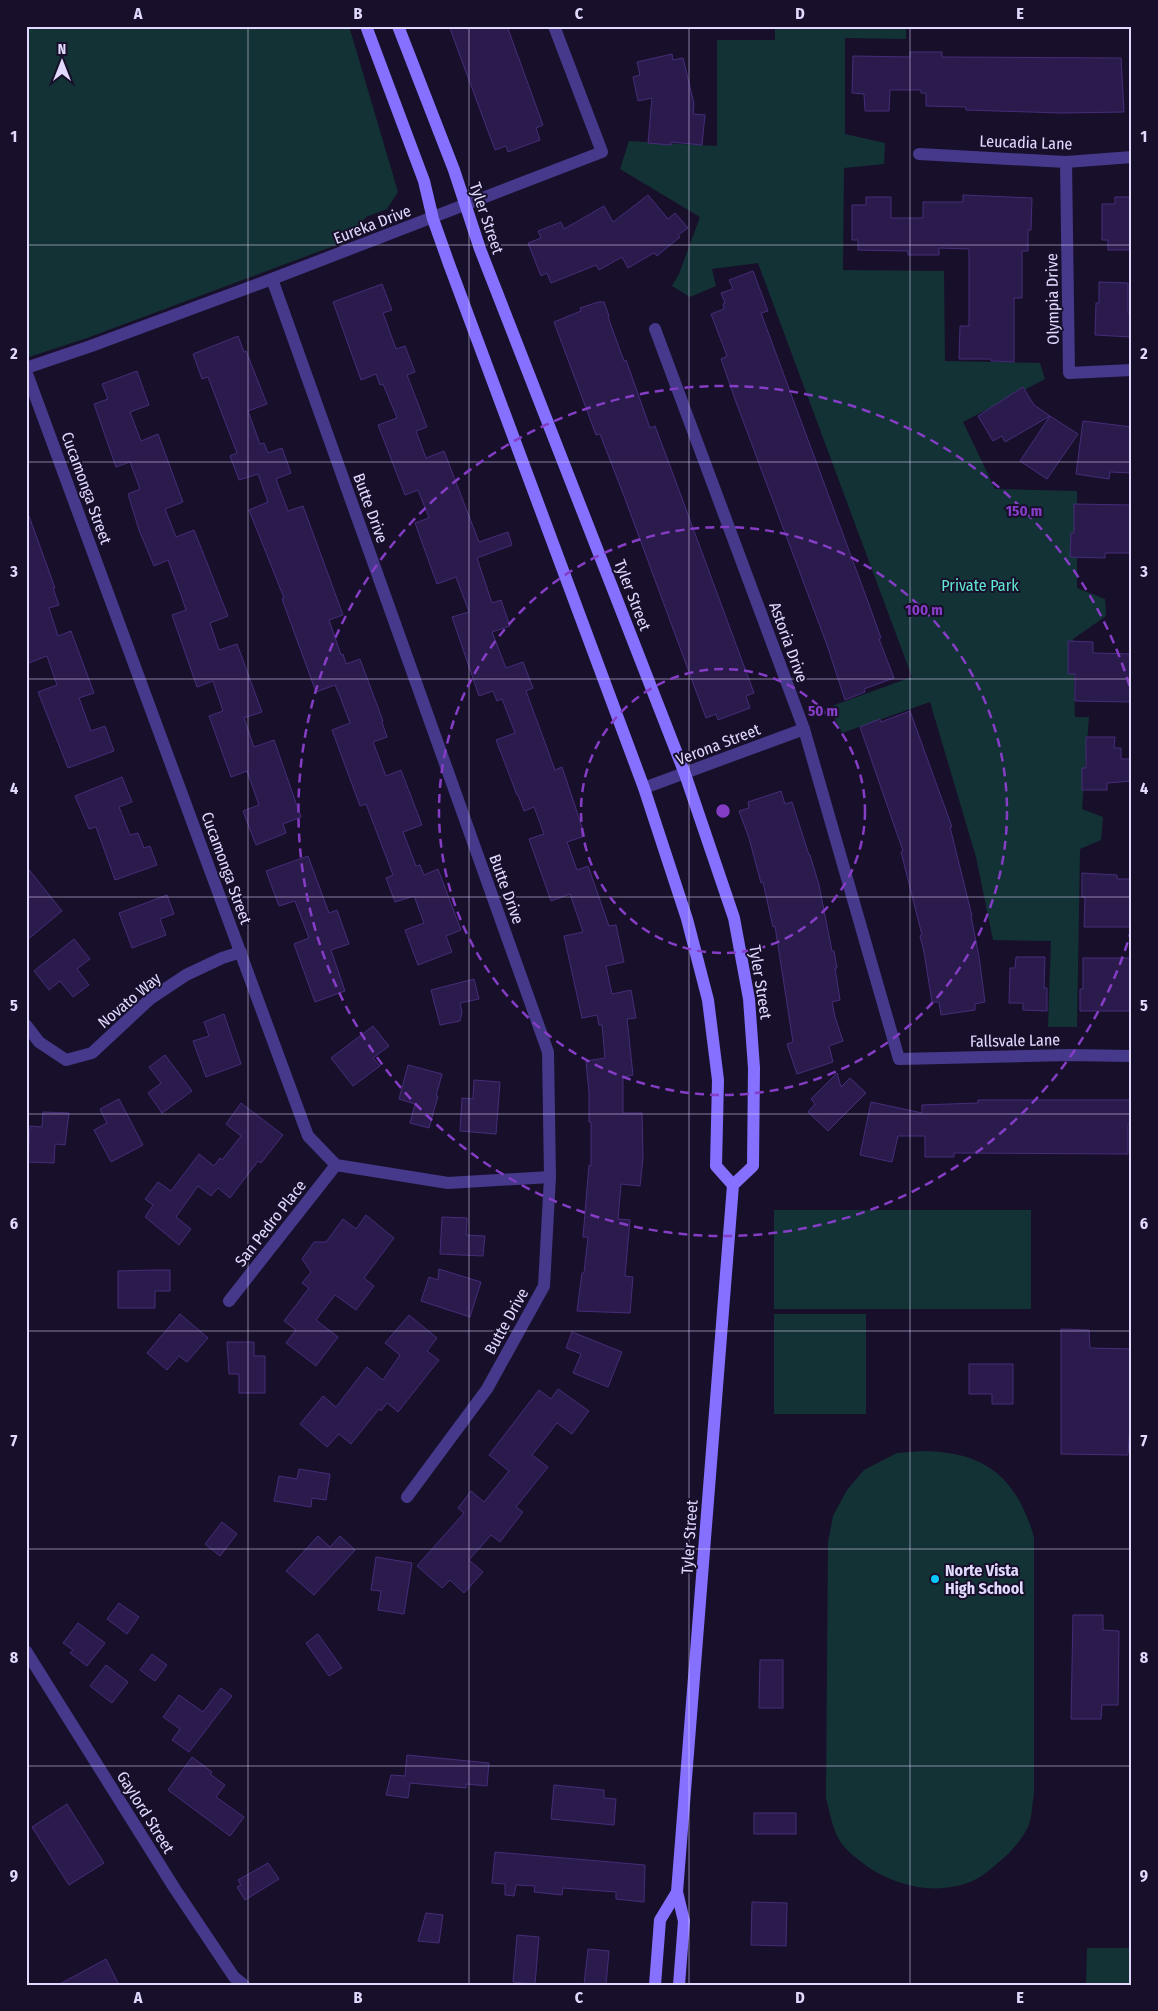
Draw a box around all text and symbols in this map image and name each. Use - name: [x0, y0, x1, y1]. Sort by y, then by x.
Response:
- text: A: [133, 4, 143, 23]
- text: B: [354, 4, 363, 23]
- text: C: [575, 4, 584, 23]
- text: D: [795, 4, 805, 23]
- text: E: [1016, 4, 1024, 23]
- north arrow: [38, 38, 88, 88]
- text: N: [58, 41, 66, 58]
- text: 1: [11, 127, 17, 146]
- text: 1: [1141, 127, 1147, 146]
- street label: Leucadia Lane: [979, 131, 1073, 154]
- street label: Tyler Street: [465, 180, 508, 257]
- street label: Eureka Drive: [331, 201, 414, 248]
- street label: Olympia Drive: [1042, 253, 1063, 345]
- text: 2: [9, 344, 18, 363]
- text: 2: [1139, 344, 1148, 363]
- street label: Cucamonga Street: [57, 429, 116, 548]
- street label: Butte Drive: [349, 471, 392, 546]
- text: 150 m: [1006, 502, 1042, 520]
- street label: Tyler Street: [610, 557, 655, 634]
- text: 3: [9, 562, 18, 581]
- text: 3: [1139, 562, 1148, 581]
- park label: Private Park: [941, 576, 1019, 595]
- street label: Astoria Drive: [765, 600, 812, 685]
- text: 100 m: [905, 601, 943, 619]
- text: 50 m: [808, 702, 838, 720]
- street label: Verona Street: [673, 719, 764, 769]
- text: 4: [10, 779, 18, 798]
- text: 4: [1140, 779, 1148, 798]
- centre of rings: [714, 802, 732, 820]
- street label: Cucamonga Street: [197, 809, 256, 928]
- street label: Butte Drive: [485, 852, 528, 927]
- street label: Tyler Street: [745, 944, 776, 1021]
- street label: Novato Way: [94, 968, 165, 1032]
- text: 5: [10, 996, 18, 1015]
- text: 5: [1140, 996, 1148, 1015]
- street label: Fallsvale Lane: [970, 1030, 1060, 1051]
- street label: San Pedro Place: [231, 1176, 310, 1270]
- text: 6: [10, 1214, 18, 1233]
- text: 6: [1140, 1214, 1148, 1233]
- street label: Butte Drive: [480, 1285, 532, 1358]
- text: 7: [11, 1431, 18, 1450]
- text: 7: [1141, 1431, 1148, 1450]
- street label: Tyler Street: [677, 1498, 702, 1575]
- place label: Norte Vista High School: [945, 1561, 1024, 1598]
- marker: Norte Vista High School: [929, 1573, 941, 1585]
- text: 8: [10, 1648, 19, 1667]
- text: 8: [1140, 1648, 1149, 1667]
- street label: Gaylord Street: [113, 1768, 179, 1858]
- text: 9: [10, 1866, 18, 1885]
- text: 9: [1140, 1866, 1148, 1885]
- text: A: [133, 1988, 143, 2007]
- text: B: [354, 1988, 363, 2007]
- text: C: [575, 1988, 584, 2007]
- text: D: [795, 1988, 805, 2007]
- text: E: [1016, 1988, 1024, 2007]

